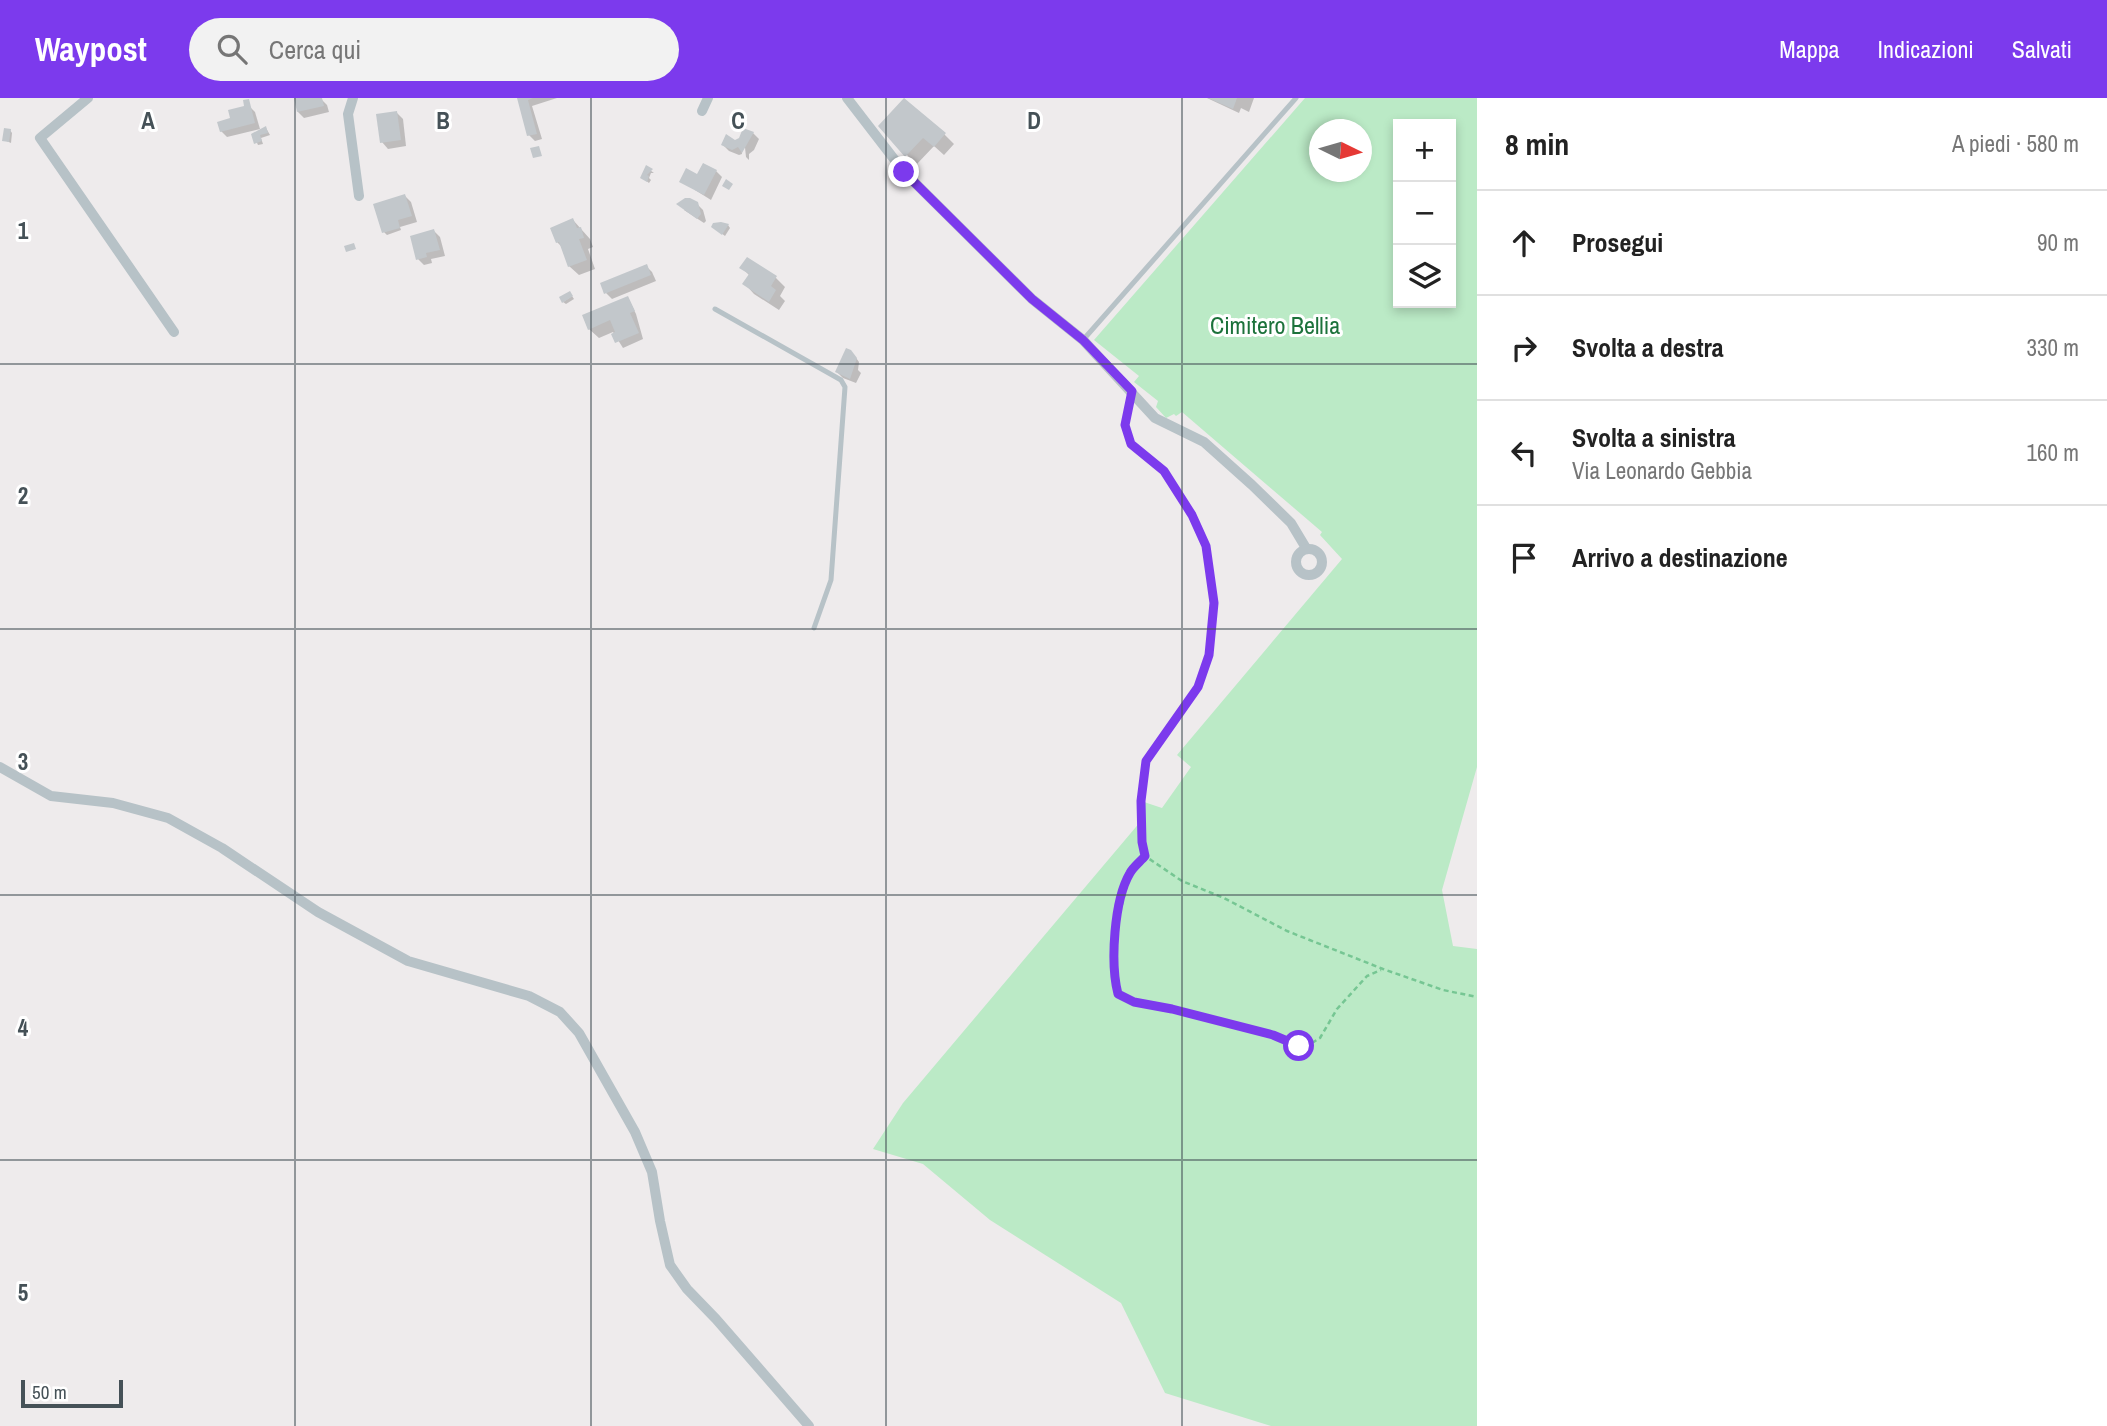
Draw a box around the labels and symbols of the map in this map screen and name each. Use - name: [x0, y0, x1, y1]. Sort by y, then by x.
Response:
- text: A: [141, 105, 155, 136]
- text: B: [436, 105, 450, 136]
- text: C: [731, 105, 745, 136]
- text: D: [1027, 105, 1041, 136]
- north arrow: [1309, 119, 1372, 182]
- route end: [888, 156, 919, 187]
- text: 1: [18, 215, 29, 246]
- park label: Cimitero Bellia: [1210, 309, 1340, 341]
- text: 2: [18, 480, 28, 511]
- text: 3: [18, 746, 28, 777]
- text: 4: [18, 1012, 29, 1043]
- route start: [1283, 1030, 1314, 1061]
- text: 5: [18, 1277, 28, 1308]
- scale bar: [21, 1377, 122, 1409]

